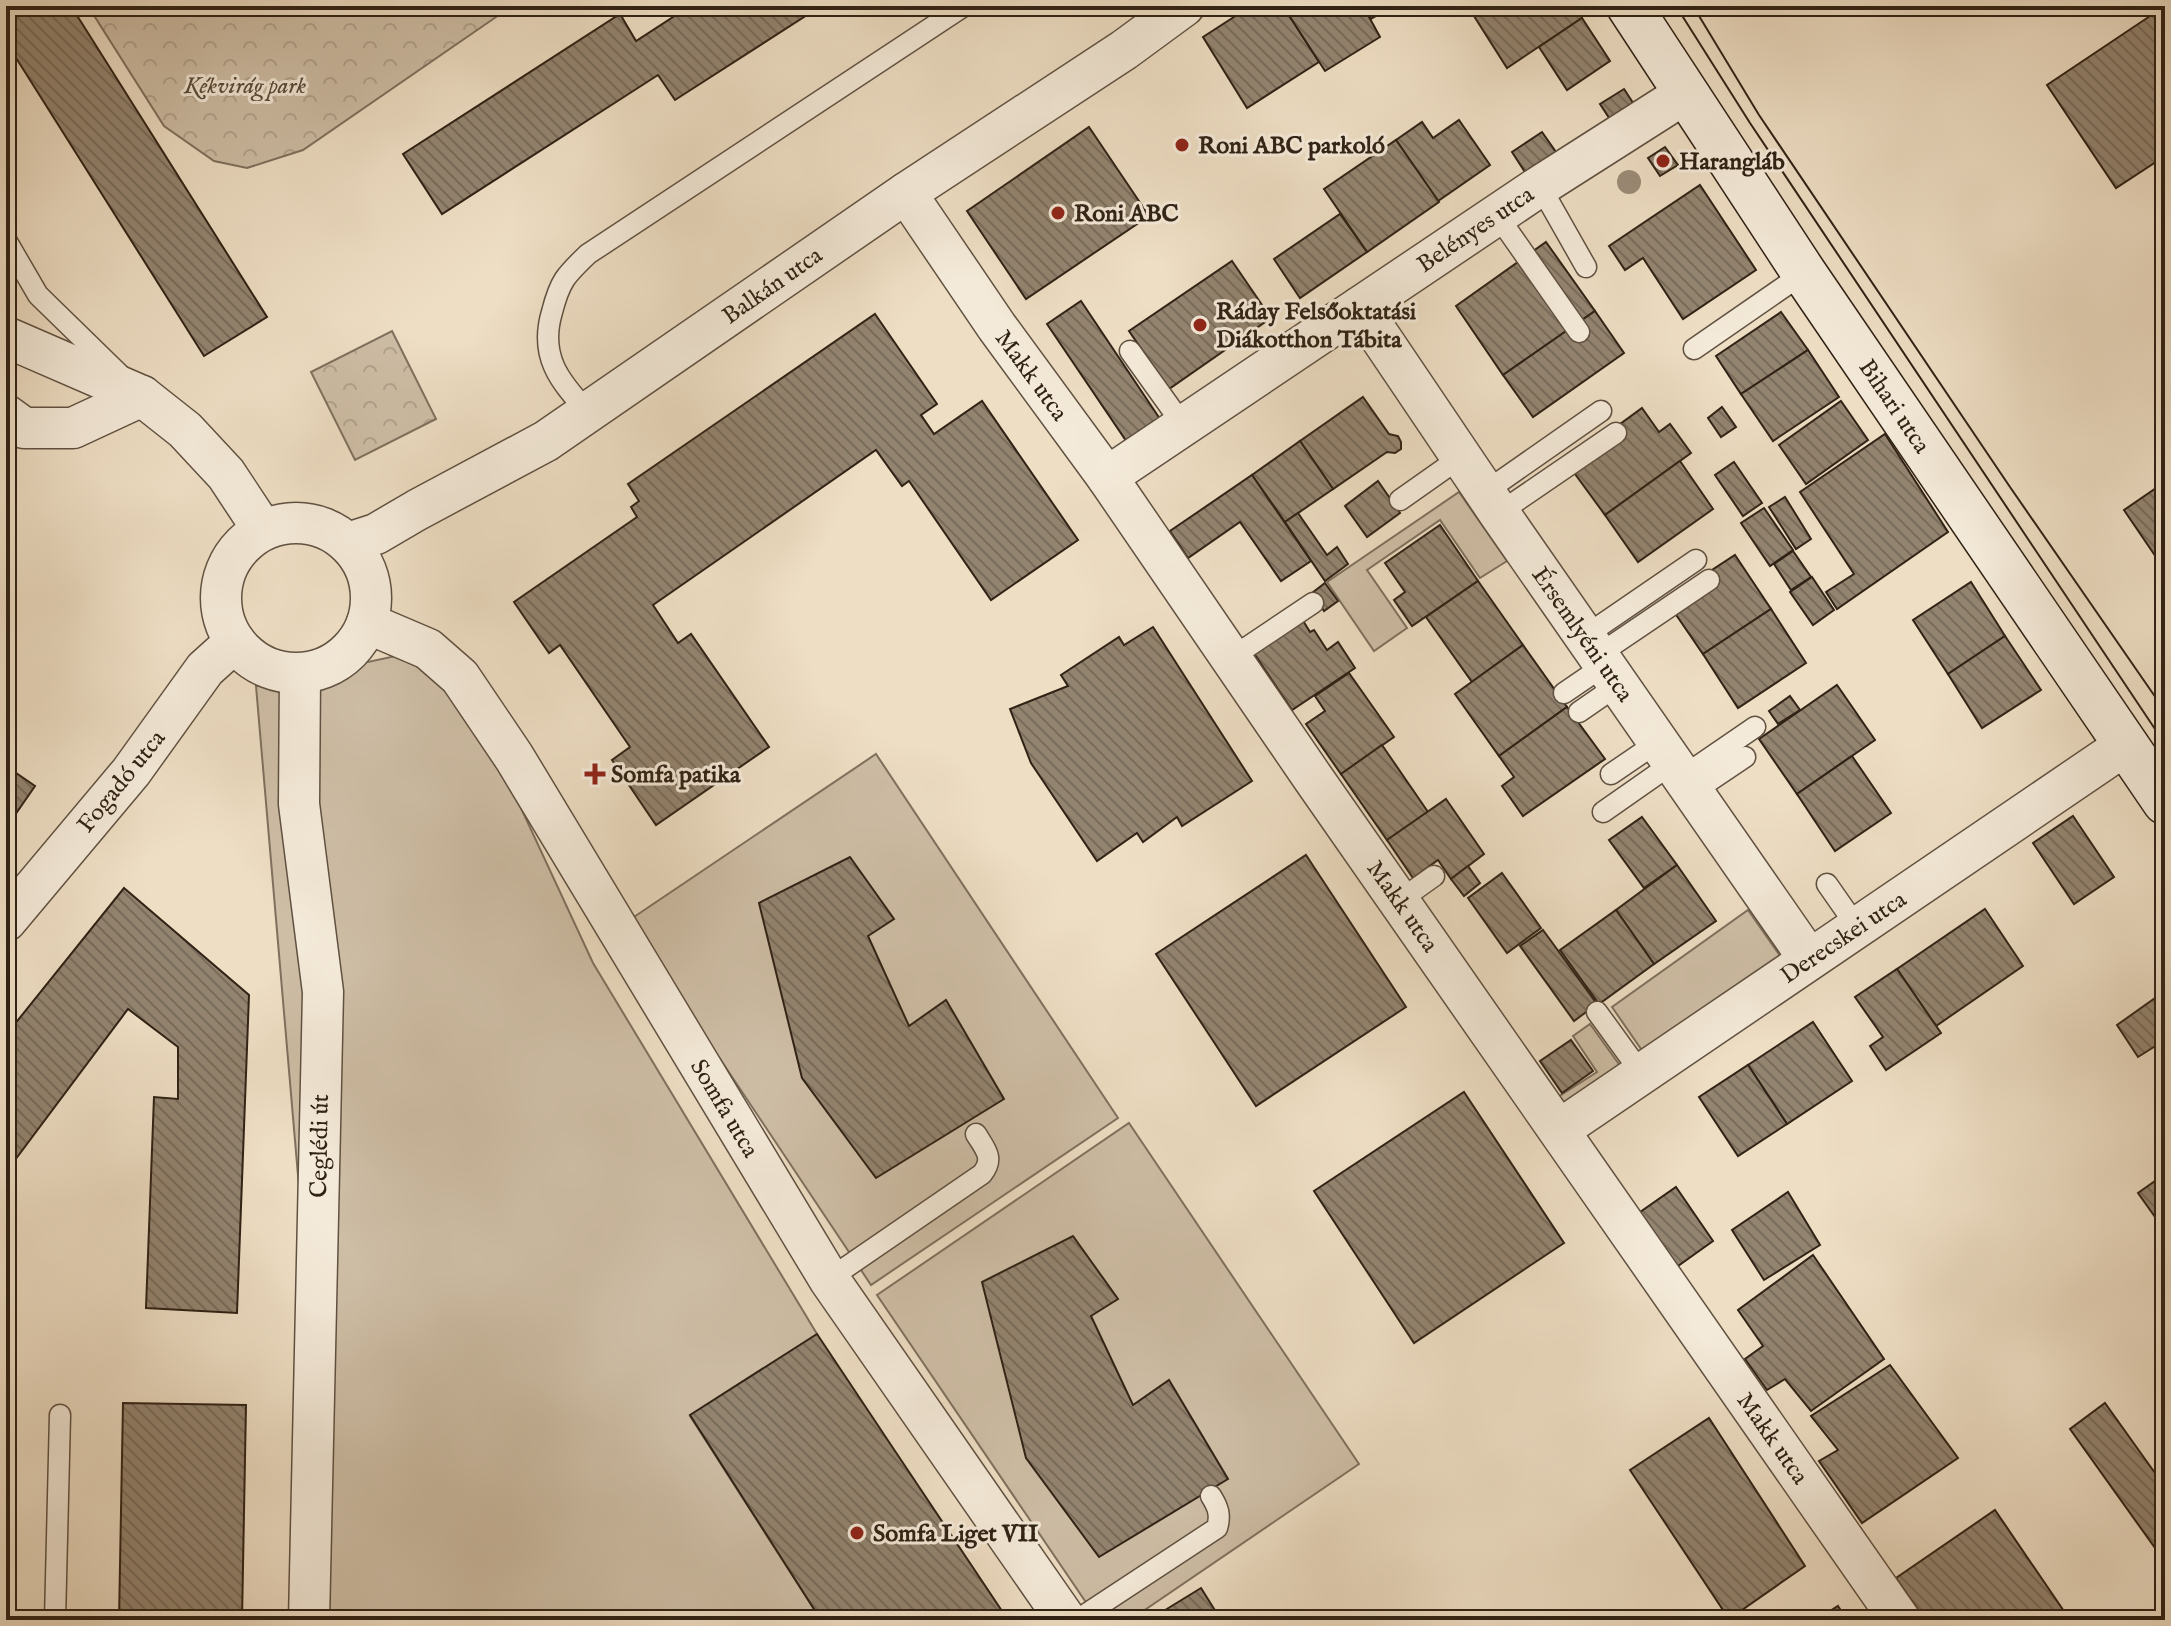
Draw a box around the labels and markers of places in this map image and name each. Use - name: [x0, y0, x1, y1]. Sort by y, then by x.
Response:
- place label: Roni ABC parkoló: [1198, 131, 1385, 162]
- marker: Roni ABC parkoló: [1173, 136, 1191, 154]
- place label: Harangláb: [1679, 147, 1785, 178]
- marker: Harangláb: [1654, 152, 1672, 170]
- place label: Roni ABC: [1074, 199, 1179, 230]
- marker: Roni ABC: [1049, 204, 1067, 222]
- place label: Ráday Felsőoktatási Diákotthon Tábita: [1216, 297, 1417, 356]
- marker: Ráday Felsőoktatási Diákotthon Tábita: [1191, 316, 1209, 334]
- place label: Somfa patika: [611, 760, 741, 791]
- marker: Somfa patika: [586, 765, 604, 783]
- place label: Somfa Liget VII: [873, 1519, 1039, 1550]
- marker: Somfa Liget VII: [848, 1524, 866, 1542]

